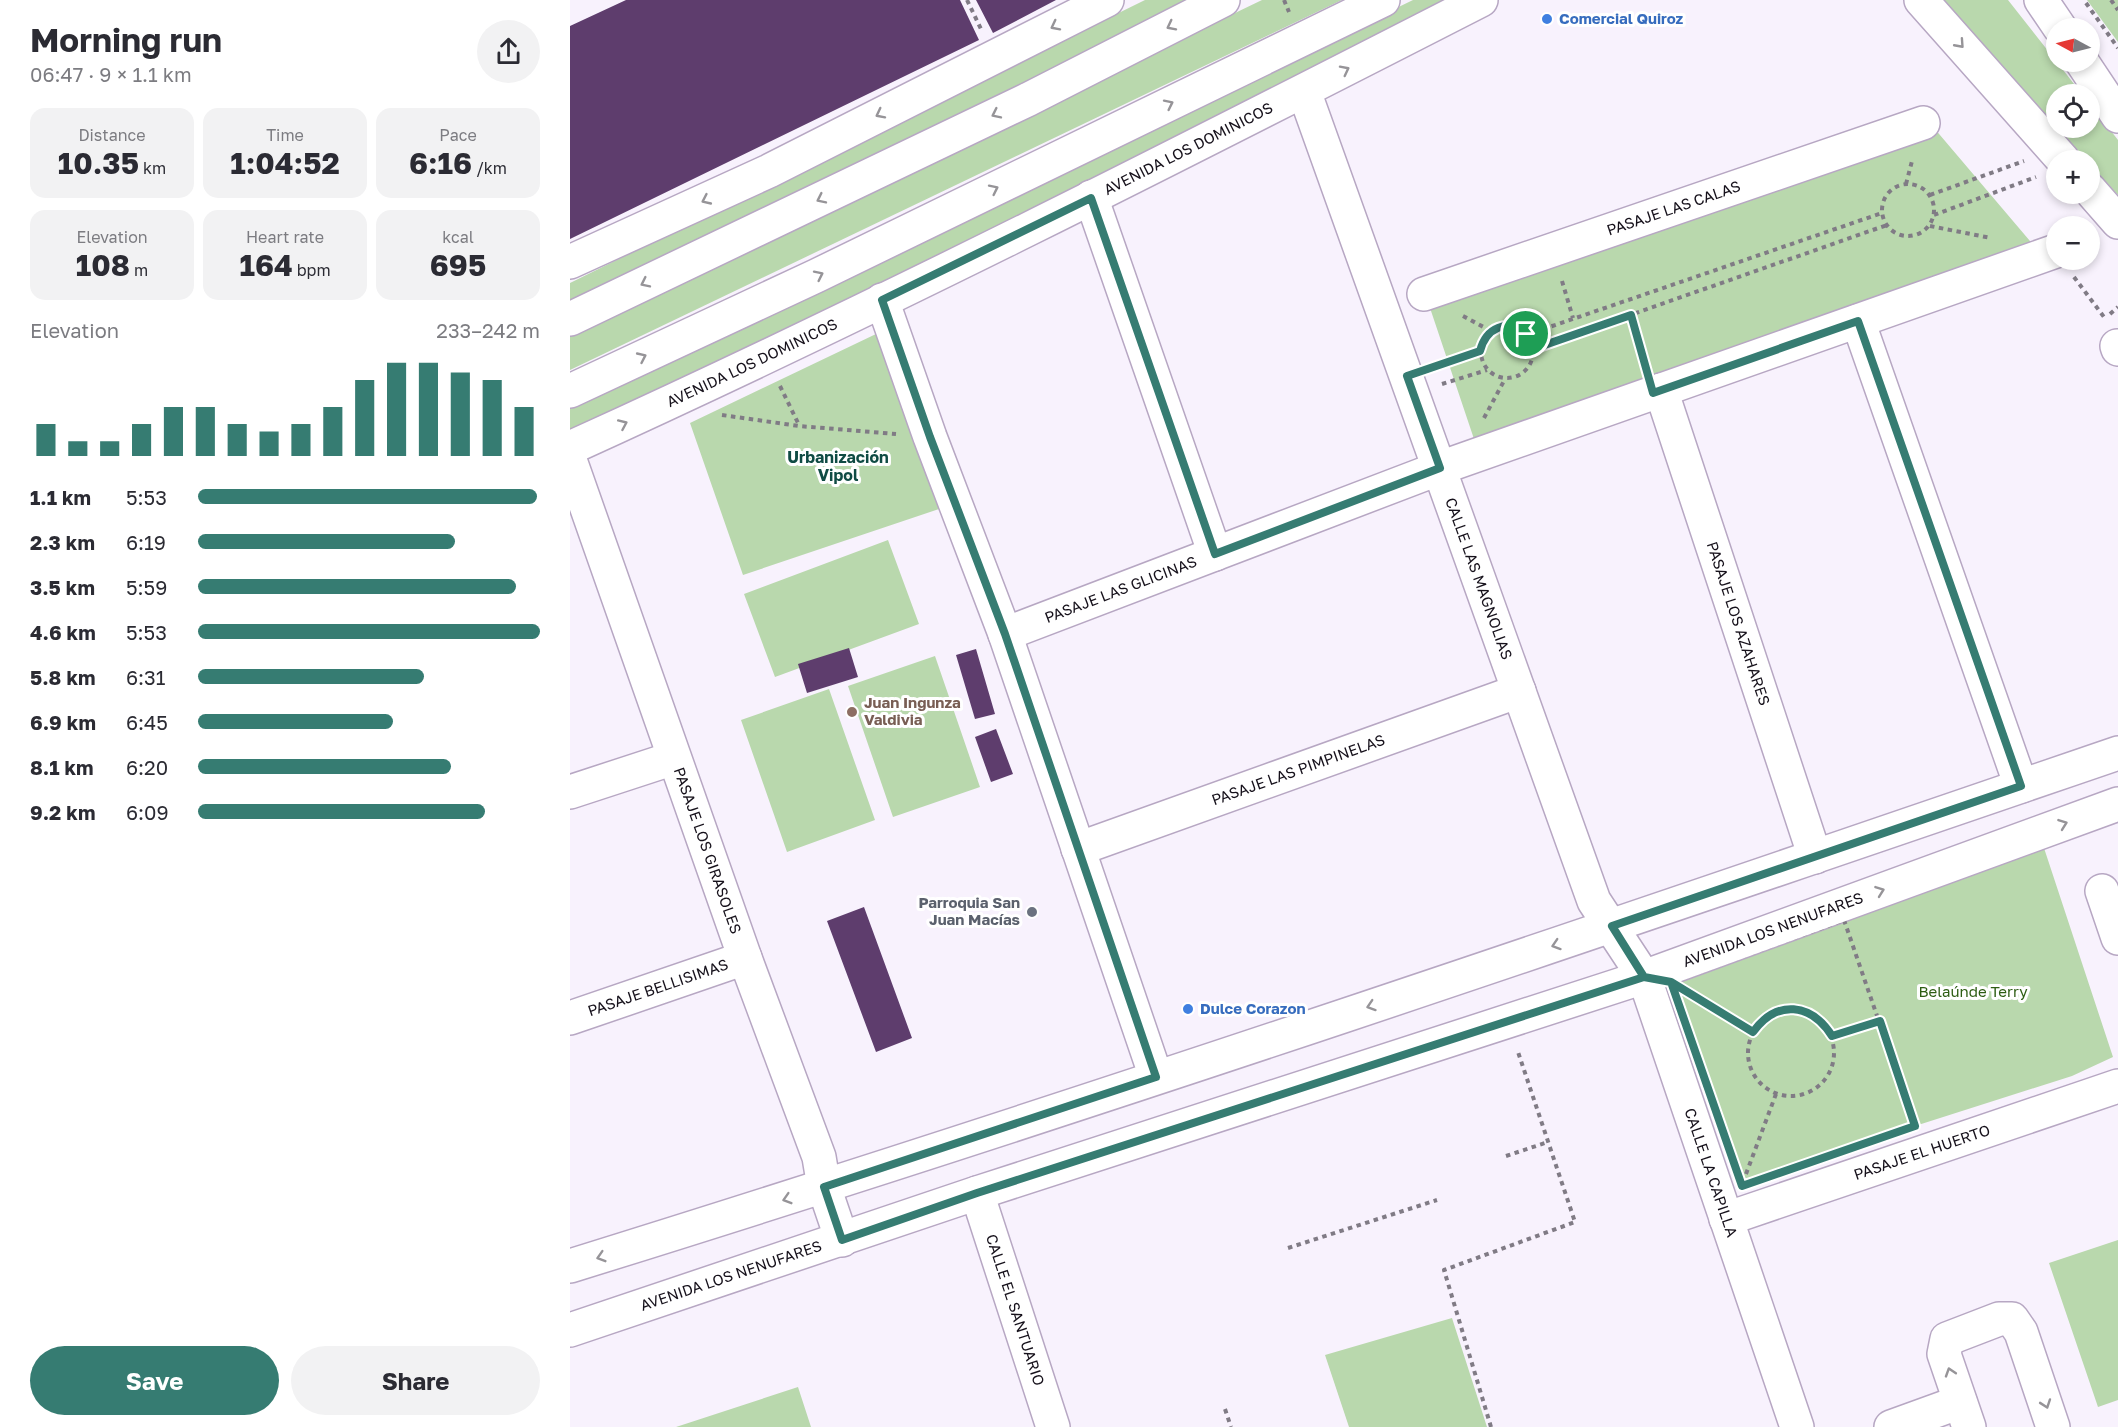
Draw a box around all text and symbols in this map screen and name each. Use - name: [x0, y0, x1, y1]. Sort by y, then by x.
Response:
- place label: Comercial Quiroz: [1559, 9, 1684, 27]
- marker: Comercial Quiroz: [1540, 12, 1554, 26]
- north arrow: [2046, 18, 2100, 72]
- map controls: [2046, 18, 2100, 270]
- one-way arrow: [1050, 19, 1061, 30]
- one-way arrow: [1166, 19, 1177, 31]
- text: Morning run: [30, 20, 222, 59]
- button: share: [477, 20, 540, 83]
- one-way arrow: [1953, 37, 1964, 47]
- text: 06:47 · 9 × 1.1 km: [30, 62, 192, 86]
- one-way arrow: [1339, 66, 1349, 77]
- button: locate: [2046, 84, 2100, 138]
- street label: AVENIDA LOS DOMINICOS: [1101, 98, 1275, 198]
- one-way arrow: [1163, 99, 1174, 111]
- one-way arrow: [876, 107, 887, 118]
- one-way arrow: [992, 107, 1003, 119]
- text: Distance: [78, 125, 146, 145]
- text: Time: [266, 125, 304, 145]
- text: Pace: [439, 125, 477, 145]
- text: 10.35: [58, 145, 139, 181]
- text: 1:04:52: [230, 145, 340, 181]
- text: 6:16: [409, 145, 472, 181]
- button: +: [2046, 150, 2100, 204]
- text: km: [139, 158, 166, 178]
- text: /km: [472, 158, 507, 178]
- street label: PASAJE LAS CALAS: [1604, 176, 1743, 239]
- one-way arrow: [987, 184, 998, 196]
- one-way arrow: [816, 191, 827, 203]
- one-way arrow: [701, 193, 712, 205]
- button: −: [2046, 216, 2100, 270]
- text: Elevation: [76, 227, 148, 247]
- text: Heart rate: [246, 227, 324, 247]
- text: kcal: [442, 227, 474, 247]
- text: 108: [76, 247, 130, 283]
- text: 164: [239, 247, 293, 283]
- text: 695: [430, 247, 486, 283]
- text: m: [130, 260, 148, 280]
- text: bpm: [293, 260, 331, 280]
- one-way arrow: [812, 270, 823, 282]
- one-way arrow: [641, 276, 652, 288]
- pin: [1500, 308, 1551, 359]
- street label: AVENIDA LOS DOMINICOS: [664, 314, 840, 410]
- icon: arrive: [1509, 317, 1542, 350]
- text: Elevation: [30, 318, 119, 342]
- text: 233–242 m: [436, 318, 540, 342]
- one-way arrow: [636, 353, 647, 365]
- one-way arrow: [617, 419, 628, 431]
- district label: Urbanización Vipol: [787, 447, 889, 485]
- text: 1.1 km: [30, 485, 91, 509]
- text: 5:53: [126, 485, 167, 509]
- street label: CALLE LAS MAGNOLIAS: [1442, 495, 1517, 662]
- text: 2.3 km: [30, 530, 95, 554]
- text: 6:19: [126, 530, 166, 554]
- street label: PASAJE LOS AZAHARES: [1704, 539, 1774, 708]
- street label: PASAJE LAS GLICINAS: [1042, 552, 1199, 626]
- text: 3.5 km: [30, 575, 95, 599]
- text: 5:59: [126, 575, 167, 599]
- text: 4.6 km: [30, 620, 96, 644]
- text: 5:53: [126, 620, 167, 644]
- text: 5.8 km: [30, 665, 96, 689]
- text: 6:31: [126, 665, 166, 689]
- place label: Juan Ingunza Valdivia: [864, 693, 961, 728]
- marker: Juan Ingunza Valdivia: [845, 705, 859, 719]
- text: 6.9 km: [30, 710, 96, 734]
- text: 6:45: [126, 710, 168, 734]
- street label: PASAJE LAS PIMPINELAS: [1209, 730, 1387, 808]
- text: 8.1 km: [30, 755, 94, 779]
- text: 6:20: [126, 755, 168, 779]
- street label: PASAJE LOS GIRASOLES: [671, 765, 746, 936]
- text: 9.2 km: [30, 800, 95, 824]
- text: 6:09: [126, 800, 169, 824]
- one-way arrow: [2057, 819, 2068, 831]
- one-way arrow: [1874, 885, 1885, 898]
- street label: AVENIDA LOS NENUFARES: [1680, 888, 1865, 970]
- place label: Parroquia San Juan Macías: [918, 893, 1020, 928]
- marker: Parroquia San Juan Macías: [1025, 905, 1039, 919]
- one-way arrow: [1551, 937, 1562, 950]
- street label: PASAJE BELLISIMAS: [585, 954, 730, 1019]
- park label: Belaúnde Terry: [1918, 982, 2028, 1000]
- one-way arrow: [1366, 998, 1377, 1011]
- place label: Dulce Corazon: [1200, 999, 1305, 1017]
- marker: Dulce Corazon: [1181, 1002, 1195, 1016]
- street label: CALLE LA CAPILLA: [1681, 1105, 1742, 1239]
- street label: PASAJE EL HUERTO: [1851, 1120, 1992, 1183]
- one-way arrow: [782, 1192, 793, 1204]
- street label: CALLE EL SANTUARIO: [983, 1232, 1049, 1388]
- street label: AVENIDA LOS NENUFARES: [638, 1236, 824, 1314]
- one-way arrow: [596, 1250, 607, 1262]
- button: Save: [30, 1346, 279, 1415]
- button: Share: [291, 1346, 540, 1415]
- one-way arrow: [1944, 1367, 1957, 1378]
- one-way arrow: [2039, 1398, 2052, 1409]

